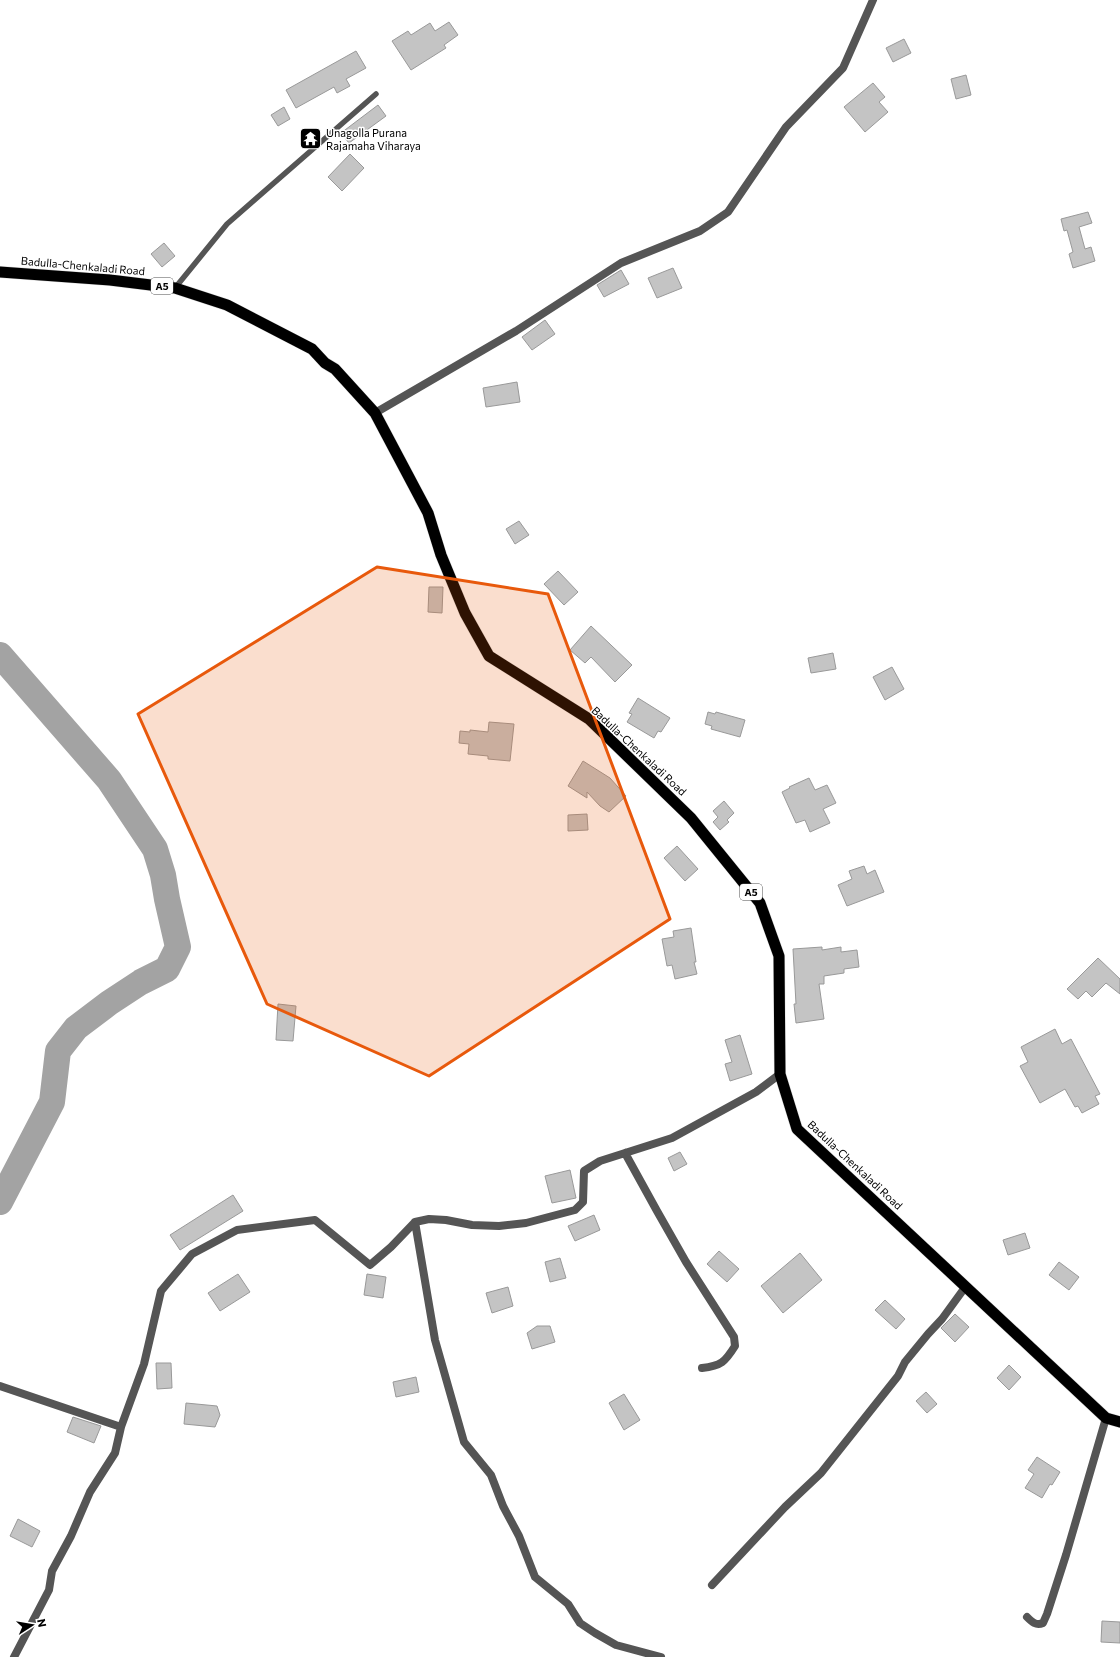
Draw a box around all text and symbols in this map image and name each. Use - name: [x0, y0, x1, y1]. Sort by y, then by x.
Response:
- temple icon: Unagolla Purana Rajamaha Viharaya: [297, 126, 323, 152]
- place label: Unagolla Purana Rajamaha Viharaya: [326, 126, 421, 152]
- street label: Badulla-Chenkaladi Road: [20, 254, 146, 277]
- road number: A5: [151, 278, 173, 294]
- street label: Badulla-Chenkaladi Road: [589, 703, 689, 798]
- road number: A5: [740, 884, 762, 900]
- street label: Badulla-Chenkaladi Road: [805, 1117, 905, 1212]
- north arrow: [12, 1605, 52, 1645]
- text: N: [35, 1617, 49, 1628]

